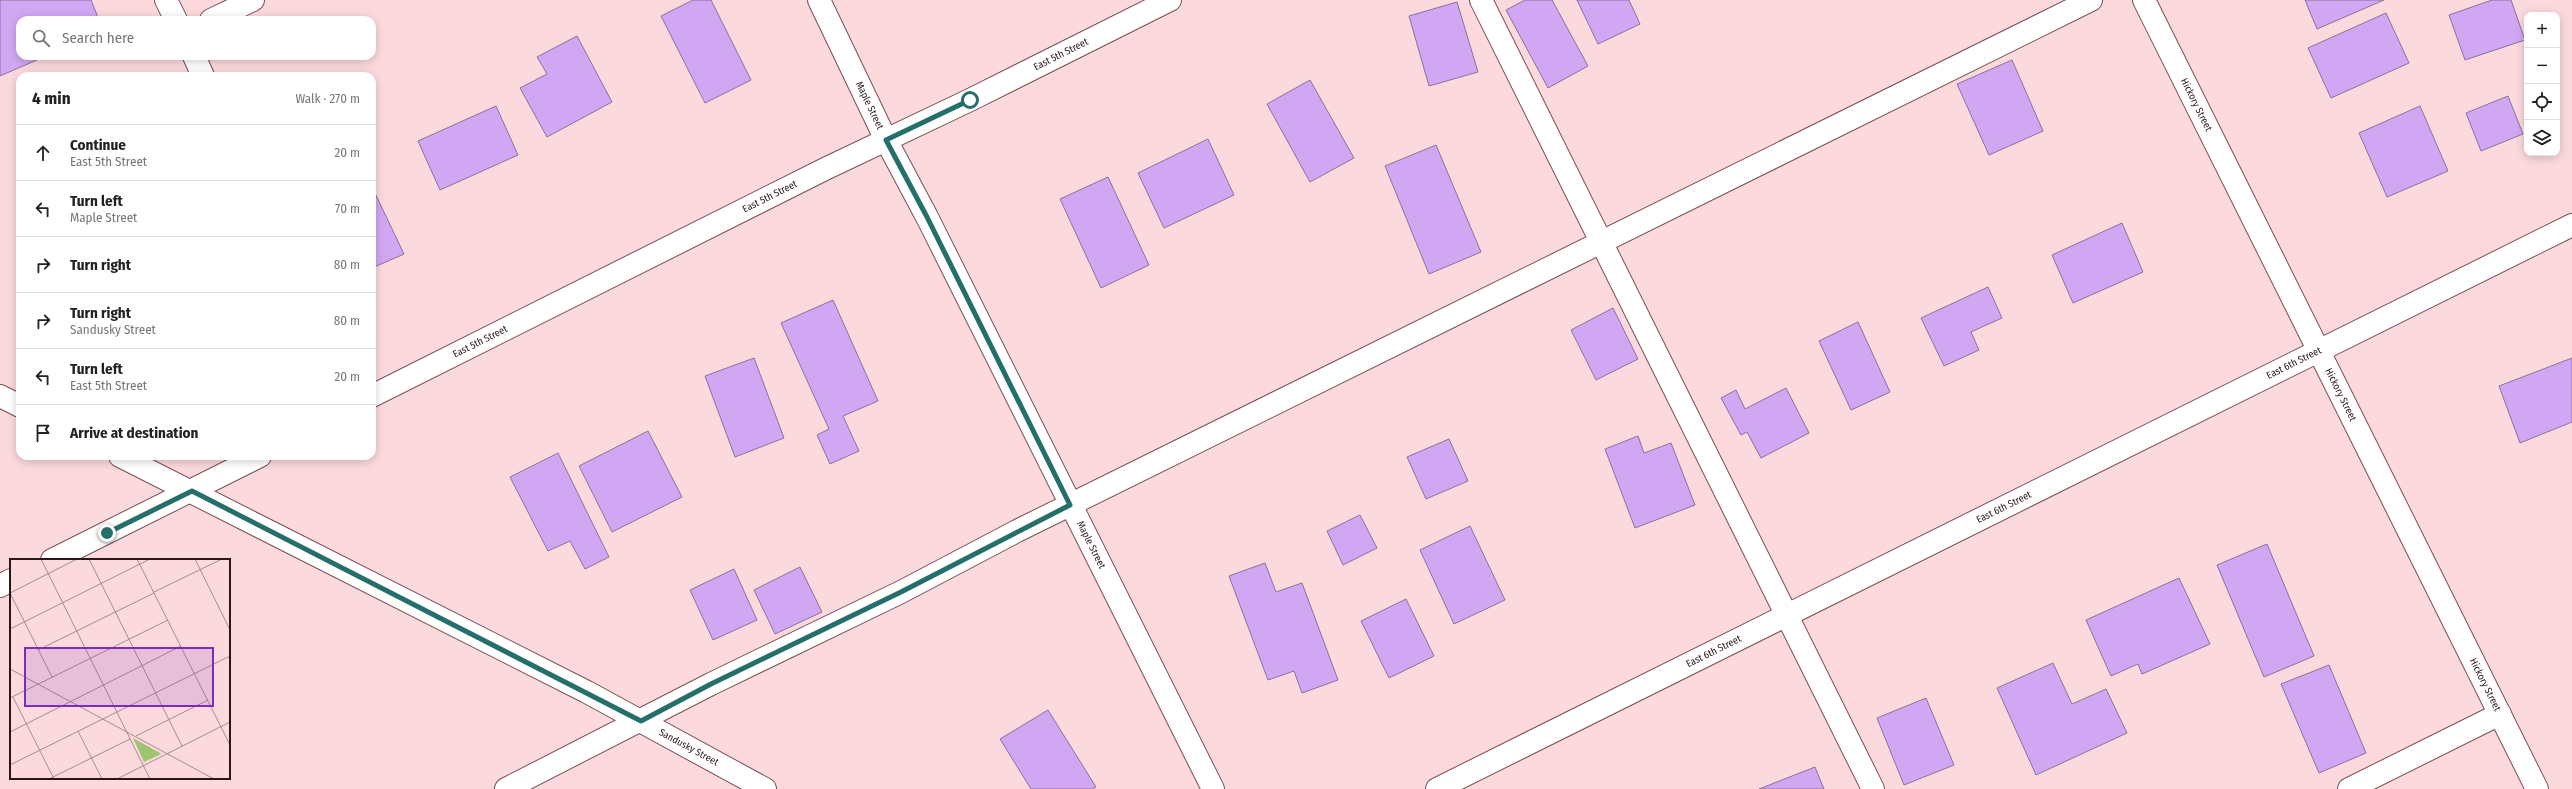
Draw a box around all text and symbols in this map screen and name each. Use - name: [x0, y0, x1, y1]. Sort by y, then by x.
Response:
- map controls: [2524, 12, 2560, 156]
- button: +: [2524, 12, 2560, 48]
- search box: [16, 16, 376, 60]
- icon: search: [30, 27, 52, 49]
- text: Search here: [62, 29, 134, 47]
- street label: East 5th Street: [1032, 36, 1091, 73]
- button: −: [2524, 48, 2560, 84]
- street label: Hickory Street: [2178, 76, 2215, 134]
- street label: Maple Street: [853, 80, 886, 132]
- button: locate: [2524, 84, 2560, 120]
- text: 4 min: [32, 88, 71, 109]
- text: Walk · 270 m: [295, 91, 360, 106]
- route start: [961, 91, 979, 109]
- button: layers: [2524, 120, 2560, 156]
- text: Continue: [70, 136, 126, 154]
- icon: ahead: [32, 142, 54, 164]
- text: 20 m: [334, 145, 360, 160]
- text: East 5th Street: [70, 154, 147, 169]
- street label: East 5th Street: [741, 178, 800, 215]
- text: Turn left: [70, 192, 123, 210]
- icon: left: [32, 198, 54, 220]
- text: 70 m: [335, 201, 360, 216]
- text: Maple Street: [70, 210, 137, 225]
- icon: right: [32, 254, 54, 276]
- text: Turn right: [70, 256, 131, 274]
- text: 80 m: [334, 257, 360, 272]
- text: Turn right: [70, 304, 131, 322]
- icon: right: [32, 310, 54, 332]
- text: 80 m: [334, 313, 360, 328]
- text: Sandusky Street: [70, 322, 156, 337]
- street label: East 5th Street: [451, 323, 510, 360]
- street label: East 6th Street: [2265, 344, 2324, 382]
- text: Turn left: [70, 360, 123, 378]
- icon: left: [32, 366, 54, 388]
- street label: Hickory Street: [2322, 366, 2359, 424]
- text: 20 m: [334, 369, 360, 384]
- text: East 5th Street: [70, 378, 147, 393]
- icon: arrive: [32, 422, 54, 444]
- text: Arrive at destination: [70, 424, 198, 442]
- street label: East 6th Street: [1974, 488, 2034, 526]
- street label: Maple Street: [1074, 519, 1108, 571]
- route end: [98, 524, 116, 542]
- inset map: [10, 559, 230, 779]
- street label: East 6th Street: [1684, 632, 1744, 670]
- street label: Hickory Street: [2467, 656, 2504, 714]
- street label: Sandusky Street: [657, 726, 721, 769]

